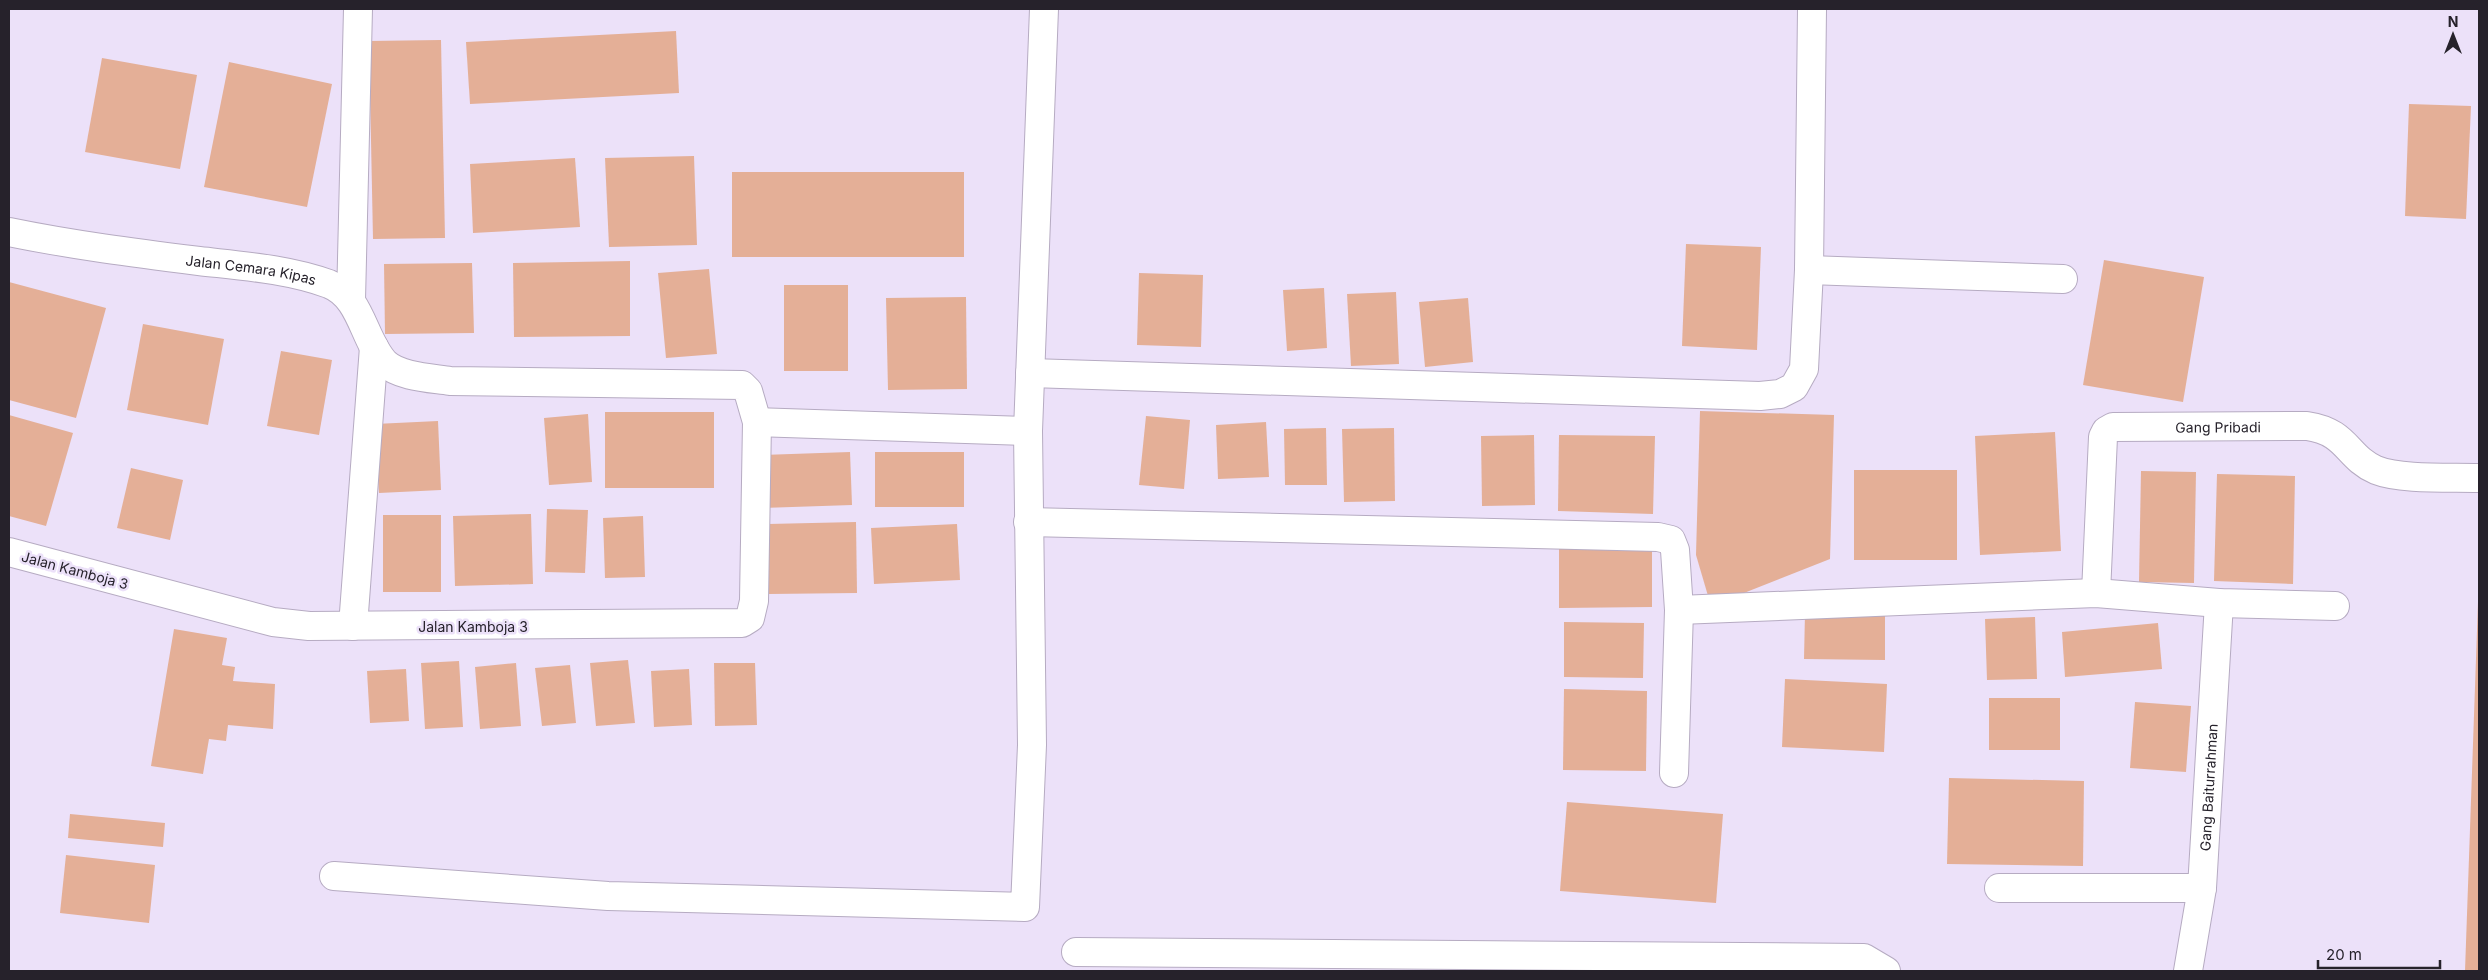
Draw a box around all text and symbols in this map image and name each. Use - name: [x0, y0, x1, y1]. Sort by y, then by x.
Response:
- north arrow: [2428, 10, 2478, 60]
- text: N: [2448, 13, 2458, 30]
- street label: Jalan Cemara Kipas: [185, 251, 318, 288]
- street label: Gang Pribadi: [2175, 418, 2261, 435]
- street label: Jalan Kamboja 3: [20, 548, 130, 592]
- street label: Jalan Kamboja 3: [418, 618, 528, 635]
- street label: Gang Baiturrahman: [2196, 723, 2220, 852]
- scale bar: [2318, 938, 2440, 970]
- text: 20 m: [2326, 945, 2362, 964]

